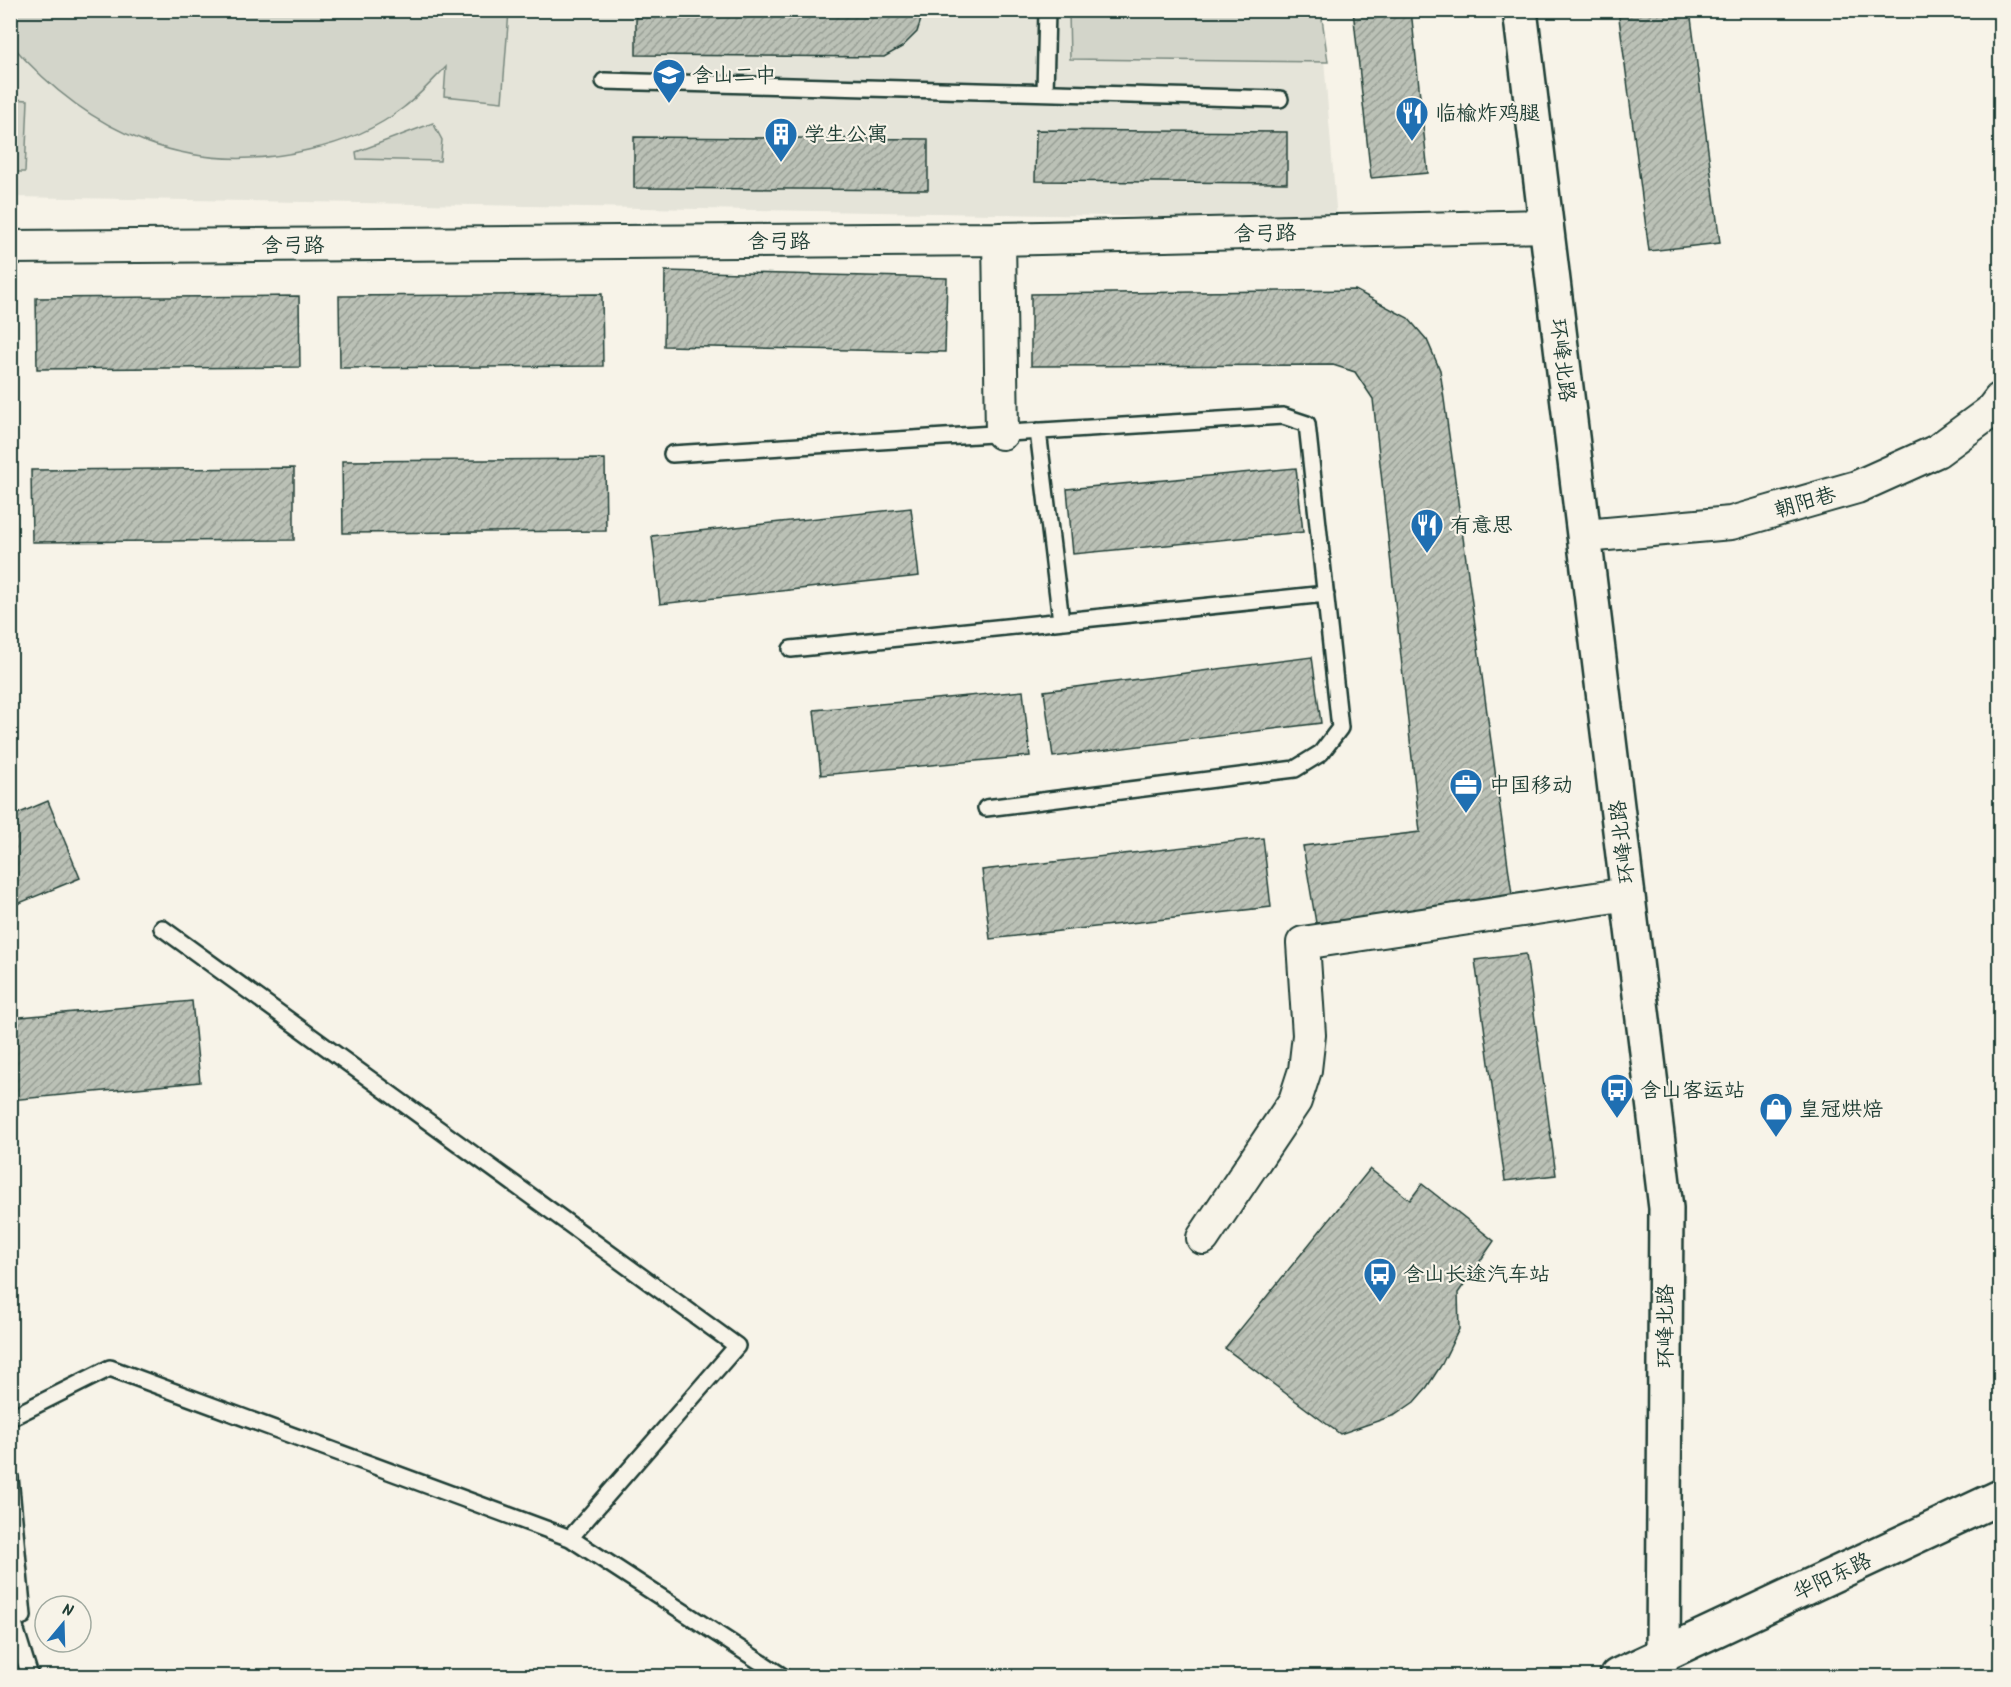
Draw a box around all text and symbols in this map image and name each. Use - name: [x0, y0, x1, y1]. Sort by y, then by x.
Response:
- school or university icon: 含山二中: [651, 57, 687, 104]
- place label: 含山二中: [692, 60, 776, 93]
- restaurant icon: 临榆炸鸡腿: [1394, 95, 1430, 142]
- place label: 临榆炸鸡腿: [1435, 98, 1540, 131]
- building icon: 学生公寓: [763, 116, 799, 163]
- place label: 学生公寓: [804, 119, 888, 152]
- street label: 含弓路: [1233, 217, 1297, 252]
- street label: 含弓路: [748, 226, 811, 259]
- street label: 含弓路: [262, 230, 325, 263]
- street label: 环峰北路: [1540, 316, 1583, 404]
- street label: 朝阳巷: [1771, 479, 1840, 528]
- restaurant icon: 有意思: [1409, 507, 1445, 554]
- place label: 有意思: [1450, 510, 1513, 543]
- office icon: 中国移动: [1448, 767, 1484, 814]
- place label: 中国移动: [1489, 770, 1573, 803]
- street label: 环峰北路: [1602, 798, 1645, 886]
- bus stop icon: 含山客运站: [1599, 1072, 1635, 1119]
- place label: 含山客运站: [1640, 1075, 1745, 1108]
- shop icon: 皇冠烘焙: [1758, 1091, 1794, 1138]
- place label: 皇冠烘焙: [1799, 1094, 1883, 1127]
- bus stop icon: 含山长途汽车站: [1362, 1256, 1398, 1303]
- place label: 含山长途汽车站: [1403, 1259, 1550, 1292]
- street label: 环峰北路: [1650, 1284, 1683, 1368]
- street label: 华阳东路: [1788, 1545, 1878, 1610]
- north arrow: [33, 1594, 93, 1654]
- text: N: [59, 1598, 76, 1625]

